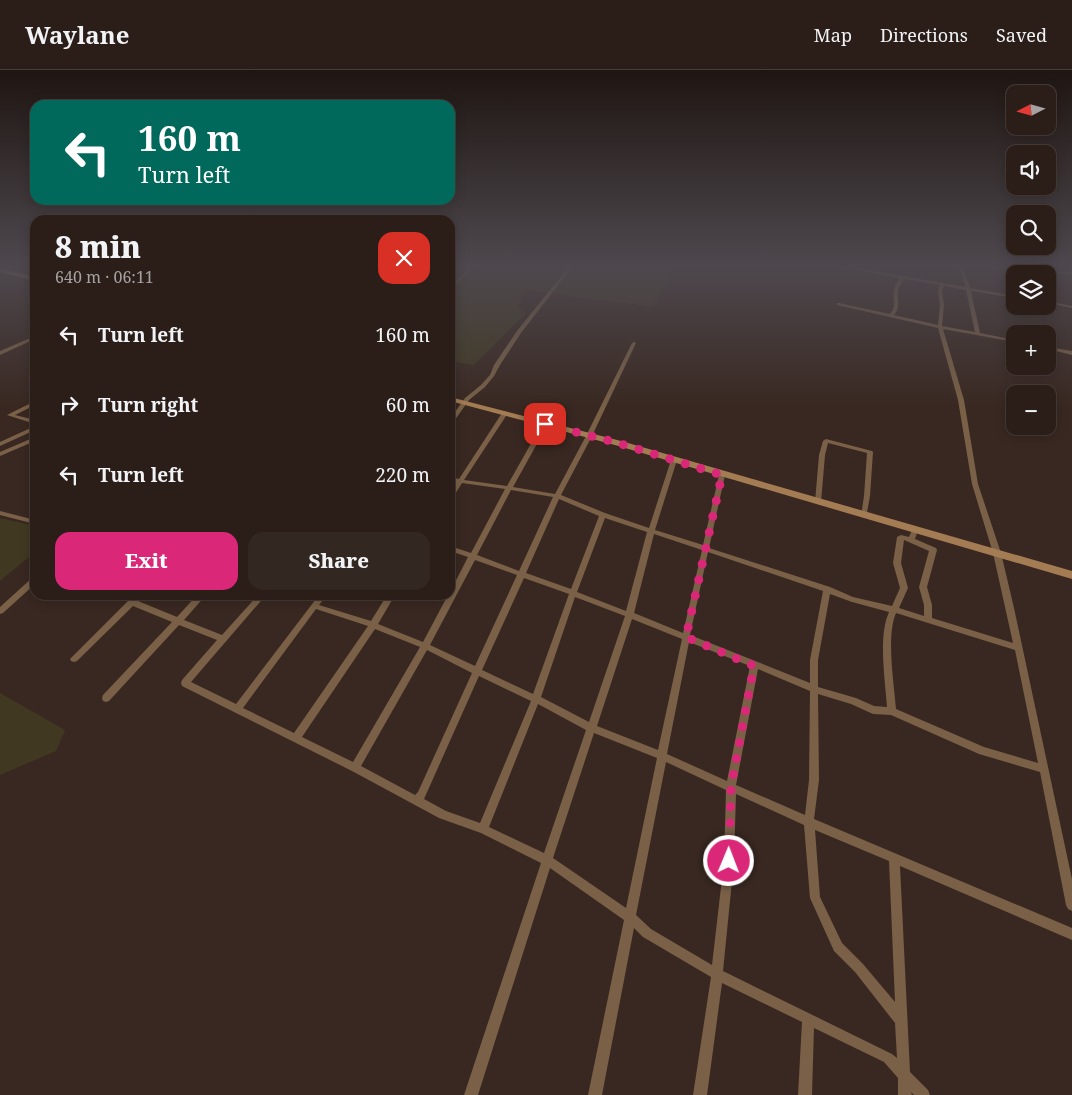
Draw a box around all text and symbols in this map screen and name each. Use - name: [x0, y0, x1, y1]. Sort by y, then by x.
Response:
- text: Waylane: [25, 18, 129, 51]
- text: Map: [814, 23, 852, 47]
- text: Directions: [880, 23, 968, 47]
- text: Saved: [996, 23, 1047, 47]
- north arrow: [1006, 85, 1056, 135]
- map controls: [1006, 85, 1056, 435]
- text: 160 m: [138, 114, 241, 161]
- icon: left: [55, 120, 120, 185]
- button: sound: [1006, 145, 1056, 195]
- text: Turn left: [138, 159, 230, 189]
- button: search: [1006, 205, 1056, 255]
- text: 8 min: [55, 226, 141, 267]
- button: close: [378, 232, 430, 284]
- button: layers: [1006, 265, 1056, 315]
- text: 640 m · 06:11: [55, 266, 154, 288]
- icon: left: [55, 321, 83, 349]
- text: Turn left: [98, 322, 184, 348]
- text: 160 m: [375, 322, 430, 348]
- button: +: [1006, 325, 1056, 375]
- button: −: [1006, 385, 1056, 435]
- icon: right: [55, 391, 83, 419]
- text: Turn right: [98, 392, 198, 418]
- text: 60 m: [386, 392, 430, 418]
- pin: [524, 403, 566, 445]
- icon: arrive: [531, 410, 559, 438]
- icon: left: [55, 461, 83, 489]
- text: Turn left: [98, 462, 184, 488]
- text: 220 m: [375, 462, 430, 488]
- button: Exit: [55, 532, 238, 590]
- button: Share: [248, 532, 430, 590]
- position arrow: [702, 834, 754, 886]

